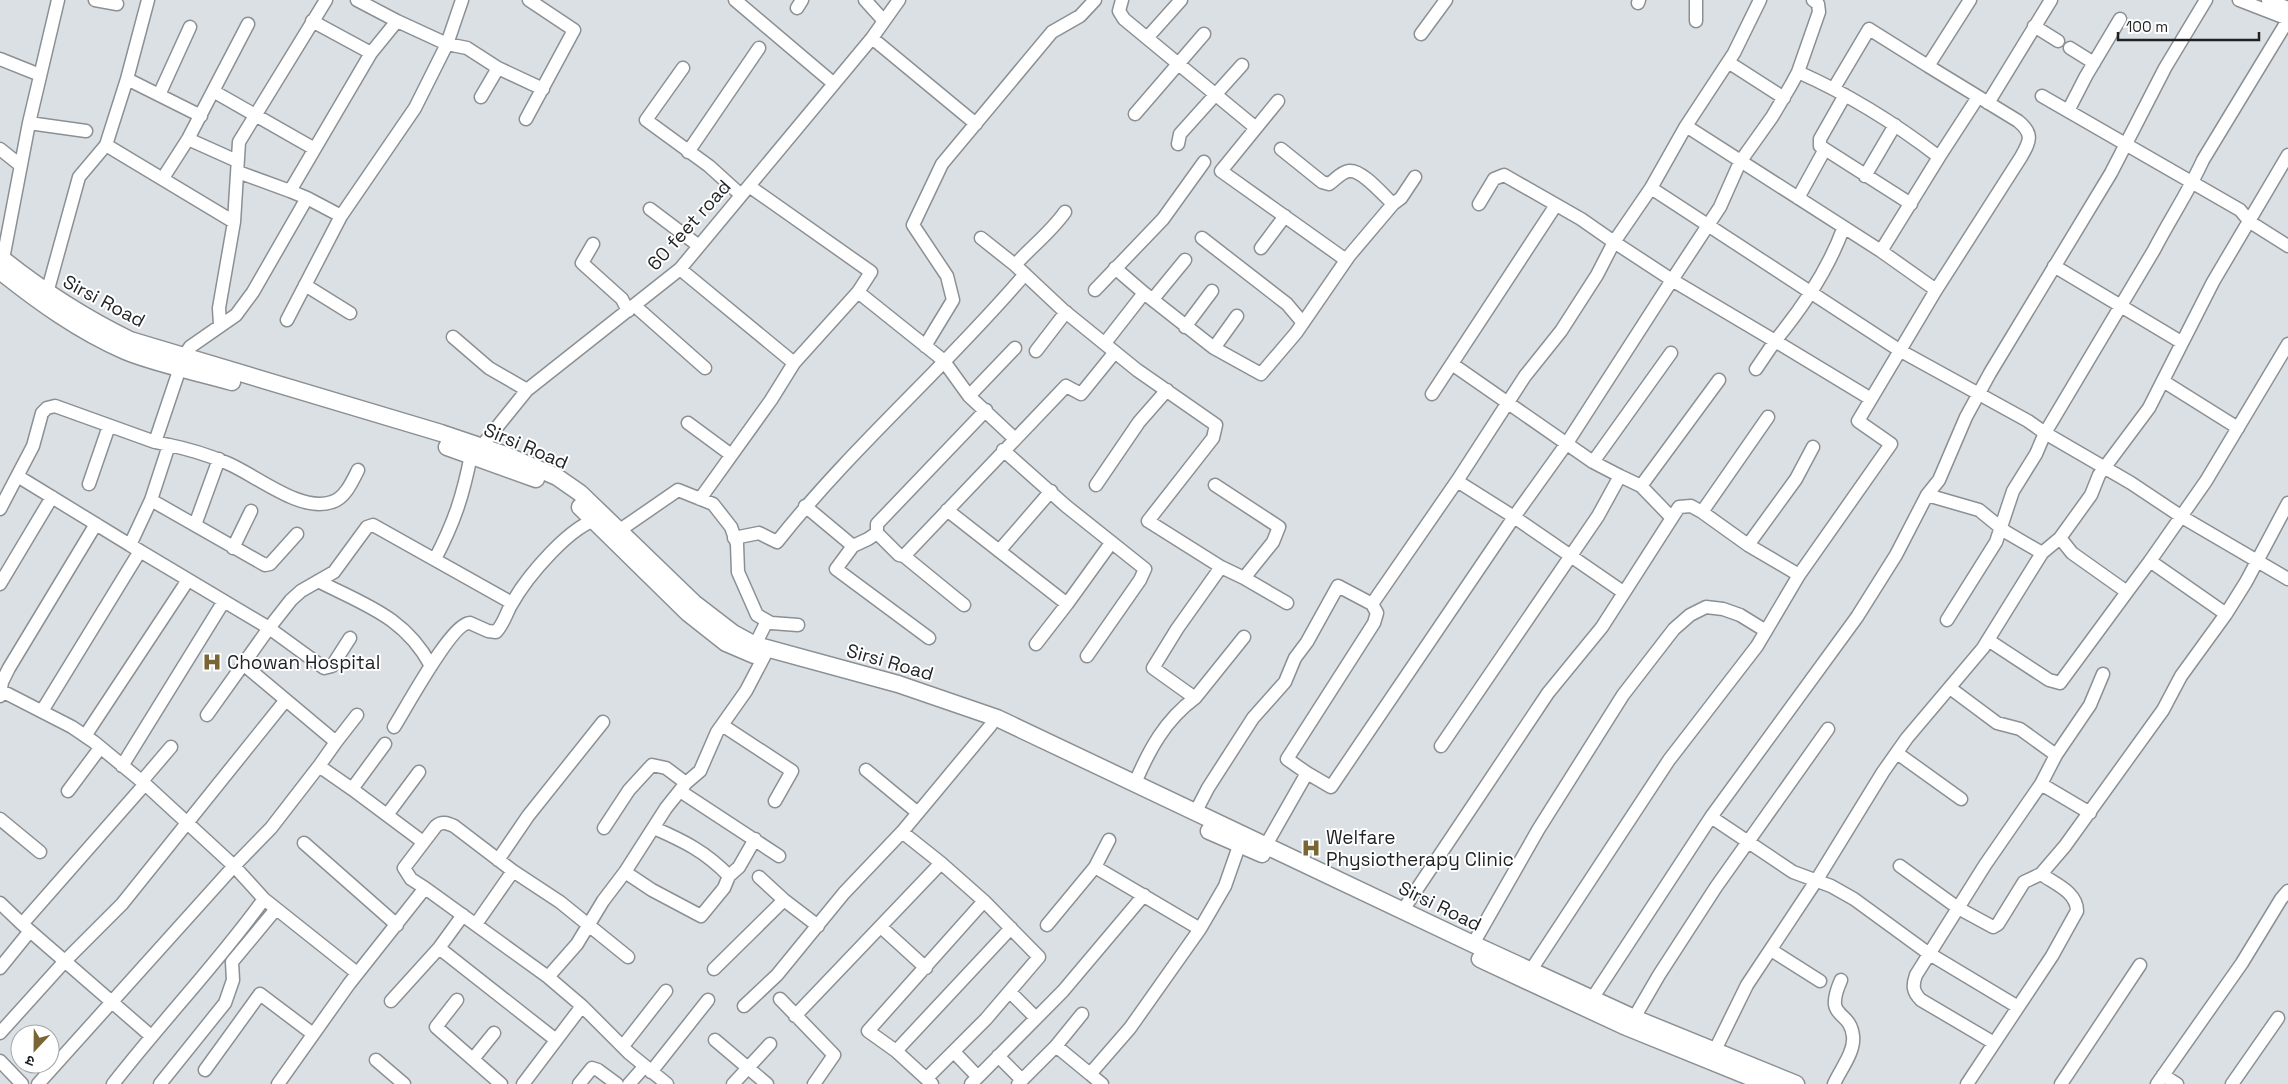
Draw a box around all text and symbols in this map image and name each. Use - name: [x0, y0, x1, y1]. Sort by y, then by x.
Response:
- scale bar: [2118, 10, 2259, 42]
- text: 100 m: [2126, 17, 2168, 36]
- street label: 60 feet road: [642, 174, 736, 276]
- street label: Sirsi Road: [59, 269, 149, 333]
- street label: Sirsi Road: [480, 417, 572, 475]
- street label: Sirsi Road: [844, 638, 936, 686]
- place label: Chowan Hospital: [227, 650, 380, 675]
- hospital icon: Chowan Hospital: [201, 651, 223, 673]
- place label: Welfare Physiotherapy Clinic: [1326, 825, 1514, 872]
- hospital icon: Welfare Physiotherapy Clinic: [1300, 837, 1322, 859]
- street label: Sirsi Road: [1394, 875, 1486, 937]
- north arrow: [10, 1024, 60, 1074]
- text: उ: [22, 1051, 37, 1071]

